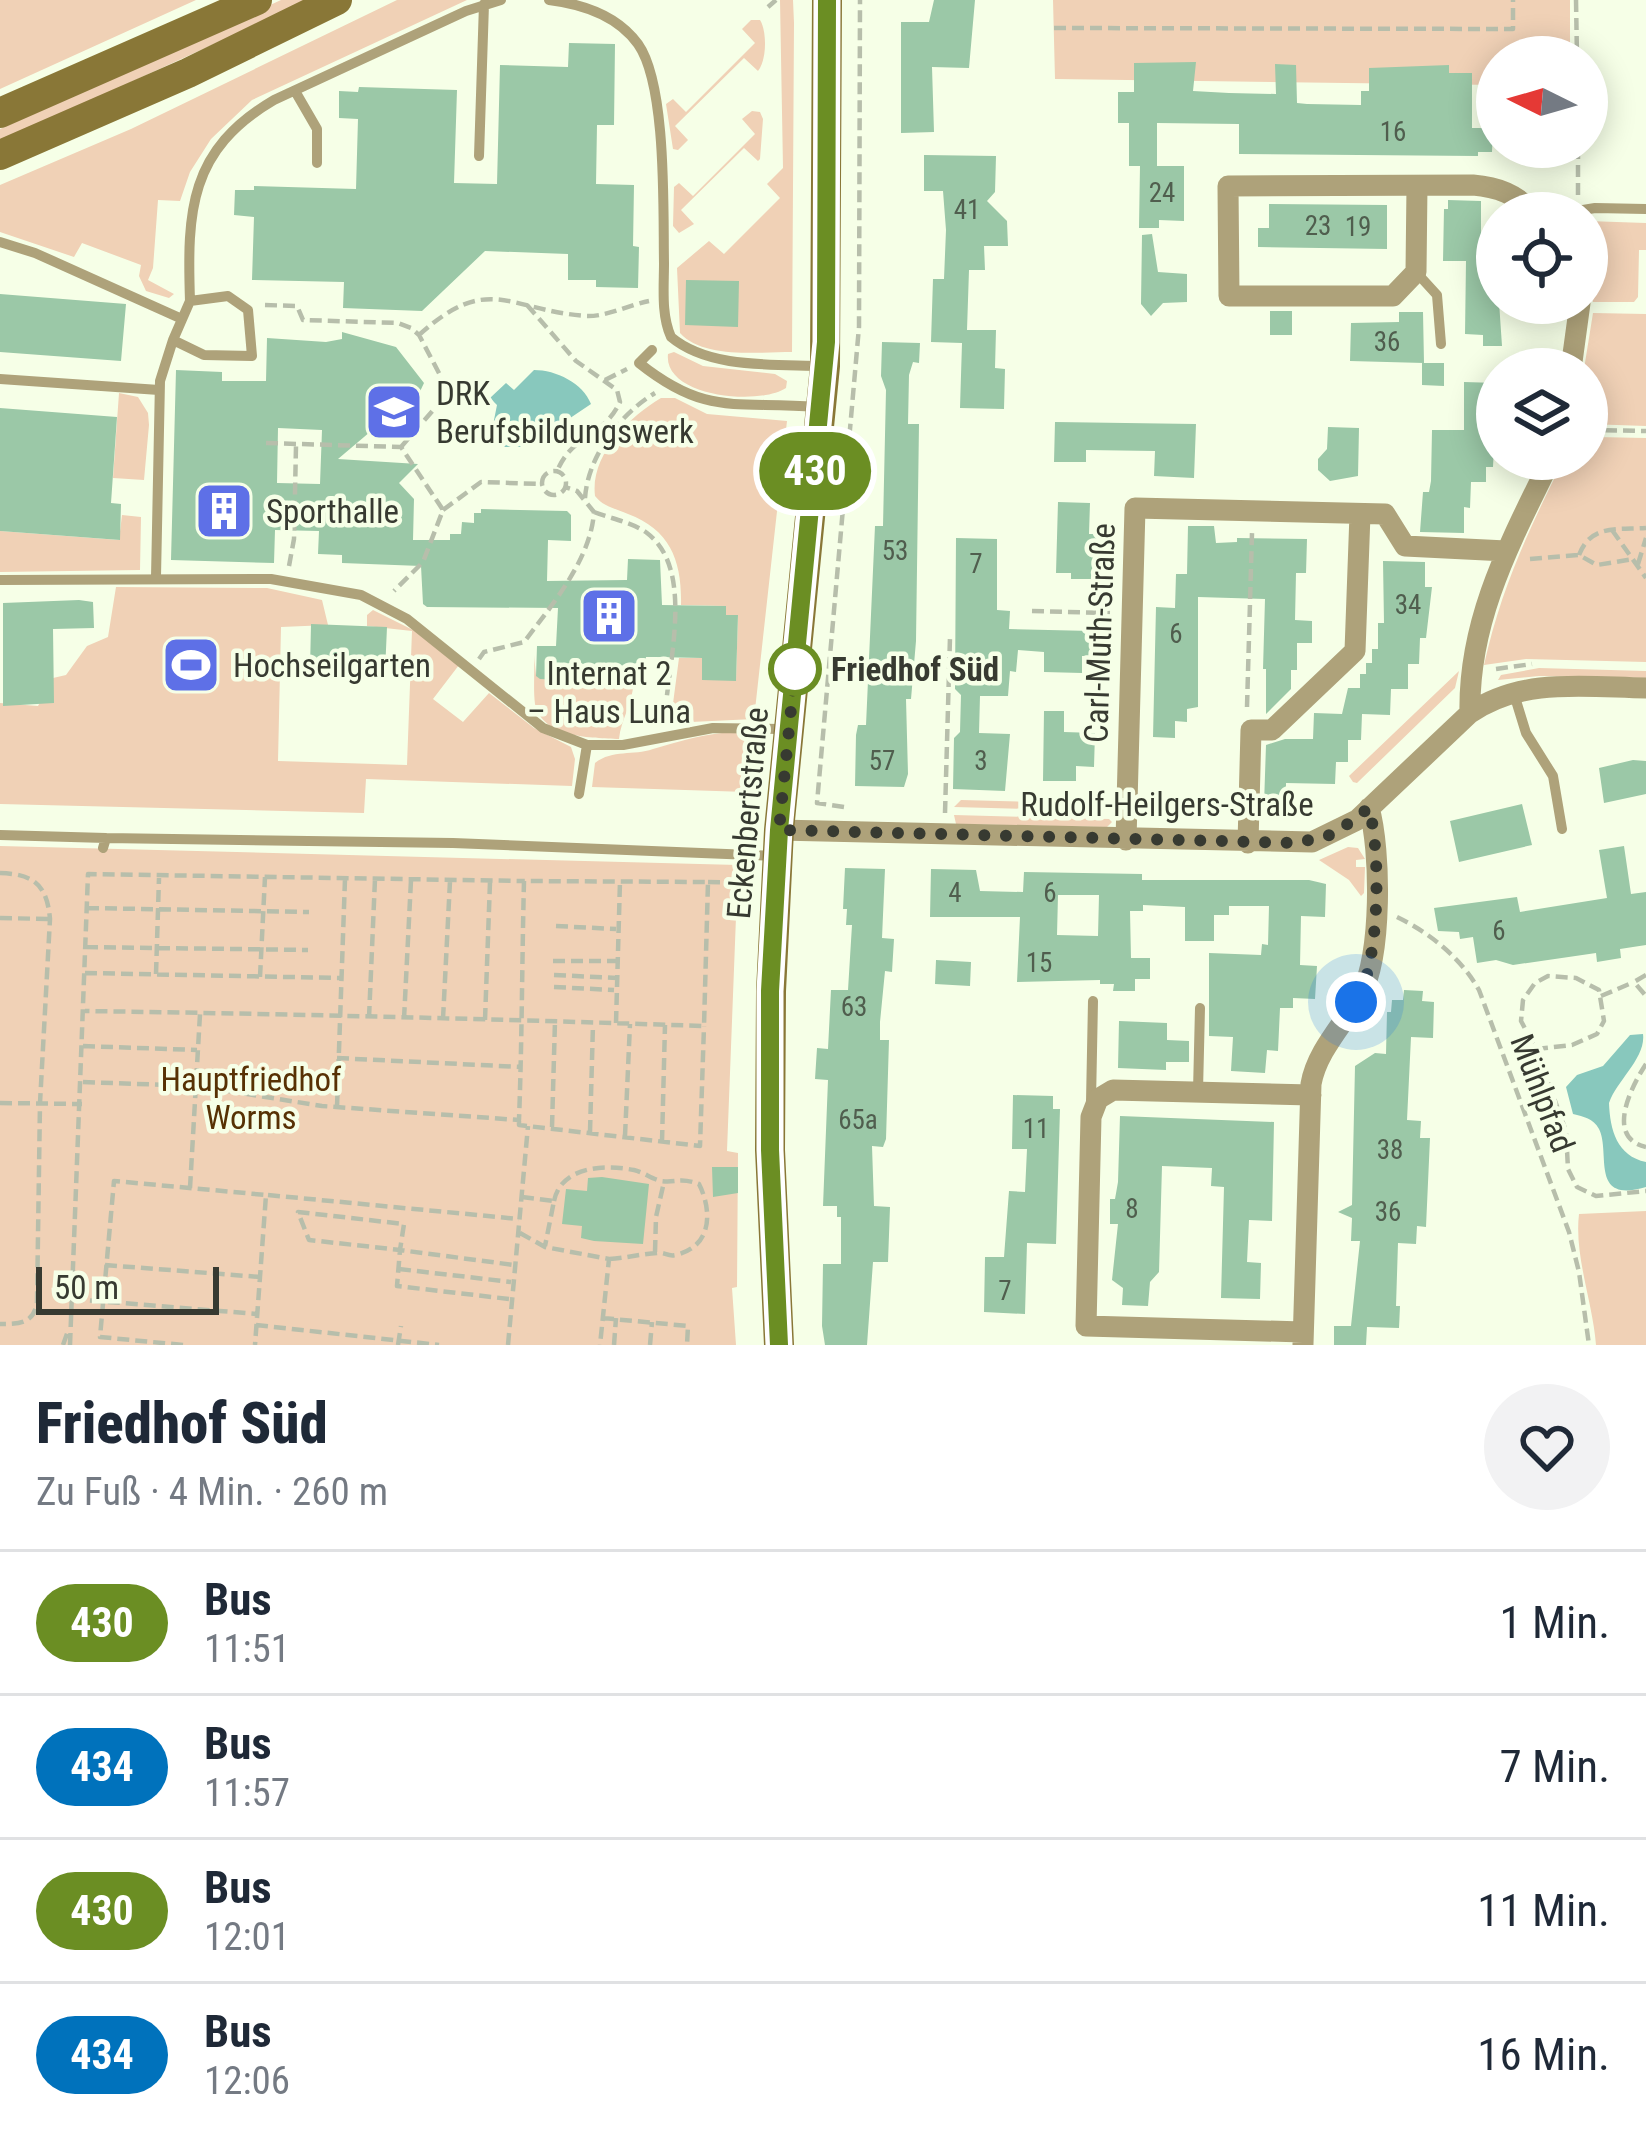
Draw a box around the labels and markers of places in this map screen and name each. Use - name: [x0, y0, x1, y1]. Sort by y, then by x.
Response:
- place label: DRK Berufsbildungswerk: [436, 374, 694, 451]
- school or university icon: DRK Berufsbildungswerk: [363, 381, 425, 443]
- building icon: Sporthalle: [193, 480, 255, 542]
- place label: Sporthalle: [266, 492, 399, 531]
- building icon: Internat 2 – Haus Luna: [578, 585, 640, 647]
- sports icon: Hochseilgarten: [160, 634, 222, 696]
- marker: Friedhof Süd: [770, 644, 820, 694]
- place label: Hochseilgarten: [233, 646, 431, 685]
- place label: Friedhof Süd: [831, 650, 999, 689]
- place label: Internat 2 – Haus Luna: [527, 654, 691, 731]

